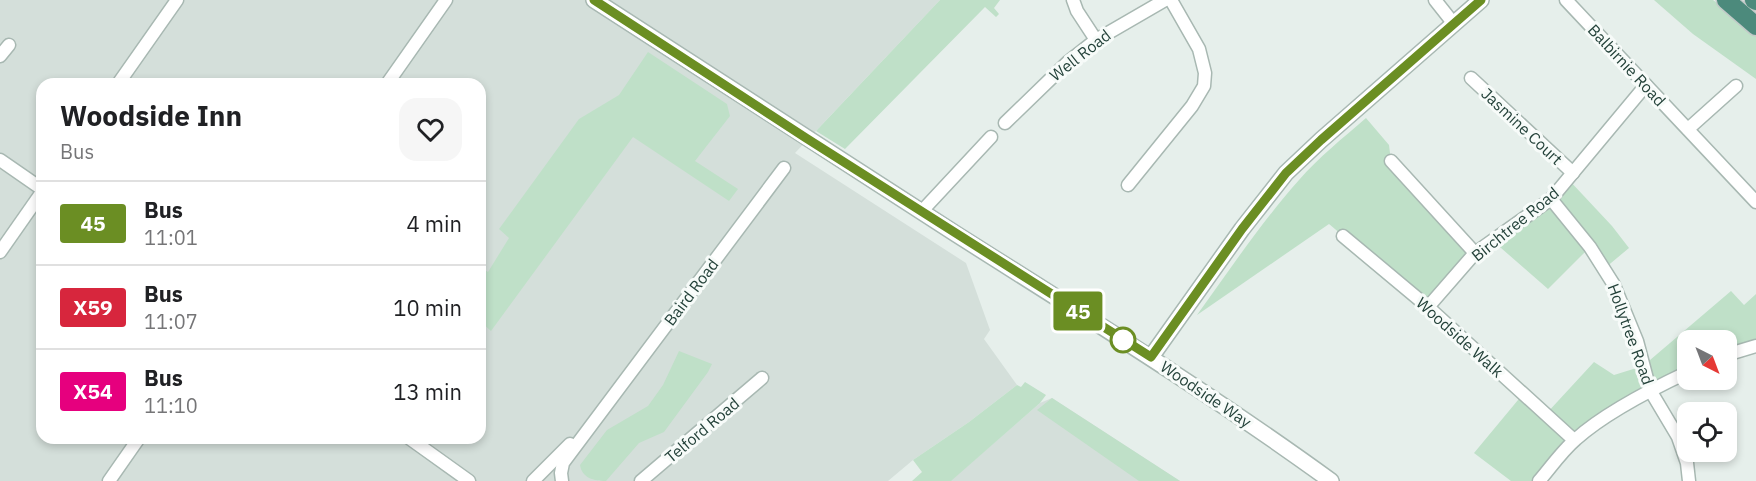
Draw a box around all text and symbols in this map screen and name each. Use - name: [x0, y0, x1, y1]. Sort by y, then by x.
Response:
- street label: Balbirnie Road: [1584, 20, 1670, 110]
- street label: Well Road: [1045, 25, 1115, 85]
- street label: Jasmine Court: [1477, 83, 1567, 169]
- text: Woodside Inn: [60, 97, 242, 134]
- button: heart: [399, 98, 462, 161]
- text: Bus: [60, 138, 94, 165]
- street label: Birchtree Road: [1467, 183, 1563, 265]
- text: Bus: [144, 195, 183, 224]
- text: 45: [80, 209, 106, 237]
- text: 4 min: [406, 209, 462, 238]
- text: 11:01: [144, 224, 198, 251]
- street label: Baird Road: [659, 255, 723, 329]
- text: Bus: [144, 279, 183, 308]
- street label: Hollytree Road: [1603, 281, 1659, 387]
- line badge: 45: [1051, 292, 1105, 330]
- text: X59: [73, 293, 113, 321]
- text: 10 min: [393, 293, 462, 322]
- street label: Woodside Walk: [1412, 293, 1508, 382]
- text: 45: [1065, 297, 1091, 325]
- text: 11:07: [144, 308, 198, 335]
- unlabelled marker: [1110, 327, 1136, 353]
- north arrow: [1677, 330, 1737, 390]
- map controls: [1677, 330, 1737, 462]
- street label: Woodside Way: [1157, 356, 1255, 432]
- text: Bus: [144, 363, 183, 392]
- text: X54: [73, 377, 113, 405]
- text: 13 min: [393, 377, 462, 406]
- text: 11:10: [144, 392, 198, 419]
- street label: Telford Road: [661, 393, 743, 467]
- button: locate: [1677, 402, 1737, 462]

